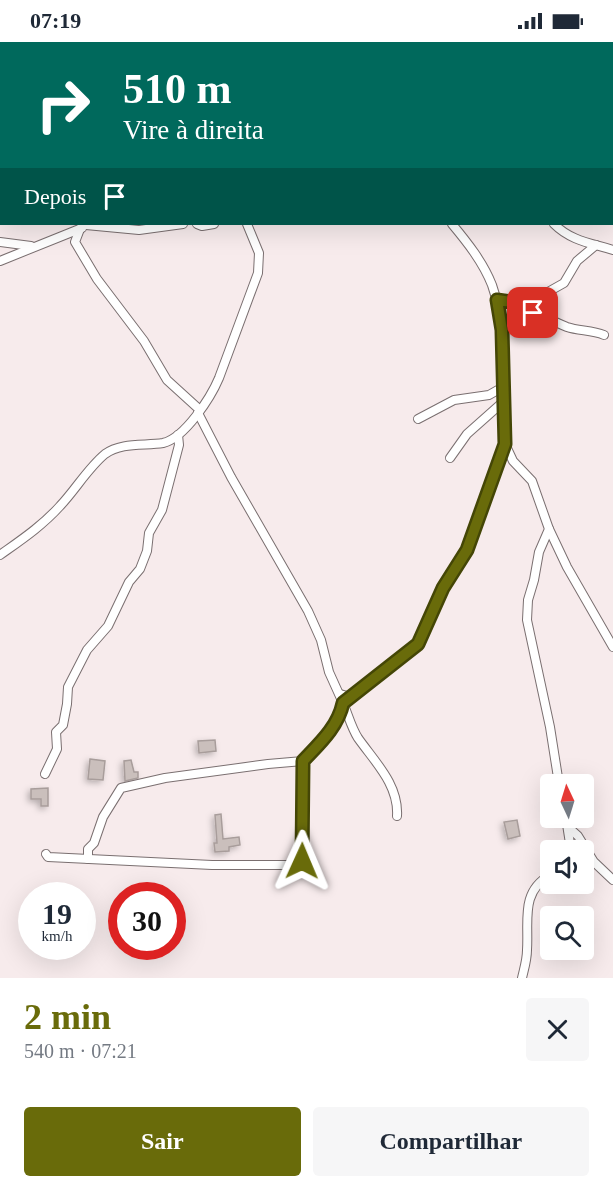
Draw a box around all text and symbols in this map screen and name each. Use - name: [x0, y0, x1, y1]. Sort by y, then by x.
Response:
- text: 07:19: [30, 8, 81, 33]
- icon: right: [24, 66, 102, 144]
- text: 510 m: [123, 66, 232, 112]
- text: Vire à direita: [123, 115, 264, 145]
- icon: arrive: [98, 180, 131, 213]
- text: Depois: [24, 184, 86, 209]
- pin: [507, 287, 558, 338]
- icon: arrive: [516, 296, 549, 329]
- north arrow: [540, 774, 594, 828]
- map controls: [540, 774, 594, 960]
- position arrow: [270, 829, 334, 893]
- button: sound: [540, 840, 594, 894]
- speed limit sign: 30: [108, 882, 186, 960]
- text: 19: [42, 897, 72, 930]
- button: search: [540, 906, 594, 960]
- text: km/h: [42, 928, 72, 944]
- text: 2 min: [24, 997, 111, 1037]
- button: close: [526, 998, 589, 1061]
- text: 540 m · 07:21: [24, 1040, 137, 1062]
- button: Sair: [24, 1107, 301, 1176]
- button: Compartilhar: [313, 1107, 589, 1176]

